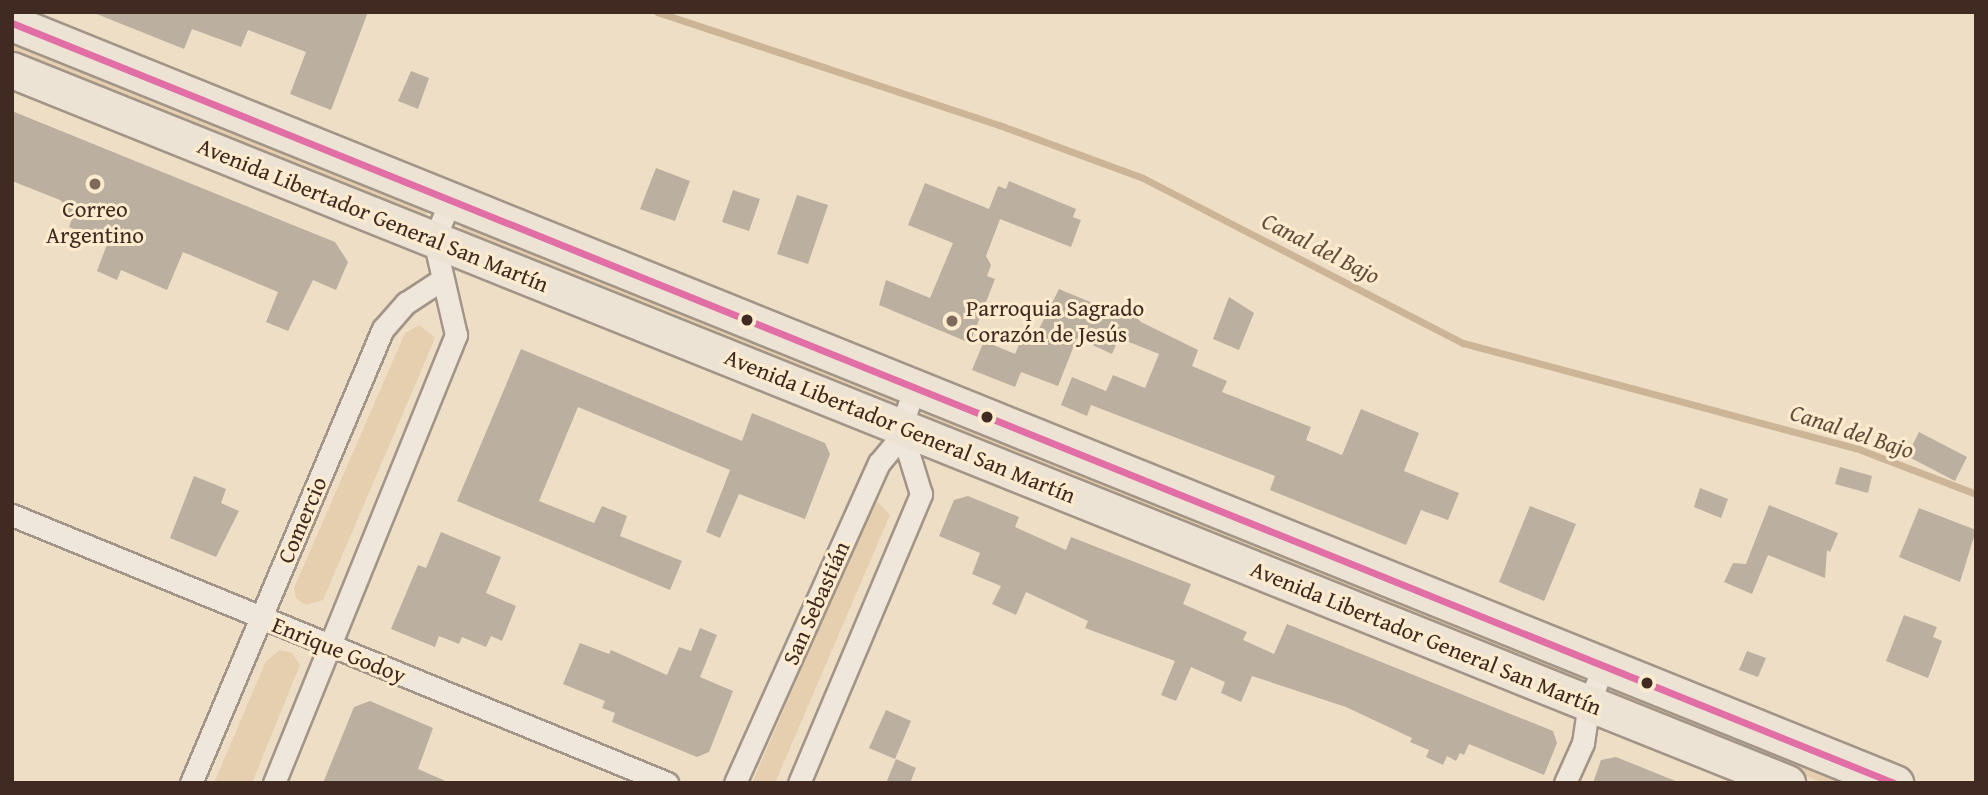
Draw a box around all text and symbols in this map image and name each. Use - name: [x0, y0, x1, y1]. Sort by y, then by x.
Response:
- street label: Avenida Libertador General San Martín: [194, 132, 552, 298]
- marker: Correo Argentino: [87, 176, 103, 192]
- place label: Correo Argentino: [46, 195, 144, 249]
- water label: Canal del Bajo: [1257, 206, 1385, 290]
- place label: Parroquia Sagrado Corazón de Jesús: [966, 294, 1144, 348]
- unlabelled marker: [740, 313, 754, 327]
- marker: Parroquia Sagrado Corazón de Jesús: [944, 313, 960, 329]
- street label: Avenida Libertador General San Martín: [721, 343, 1079, 509]
- water label: Canal del Bajo: [1787, 397, 1917, 465]
- unlabelled marker: [980, 410, 994, 424]
- street label: Comercio: [271, 473, 333, 567]
- street label: San Sebastián: [776, 537, 856, 669]
- street label: Avenida Libertador General San Martín: [1247, 555, 1605, 721]
- street label: Enrique Godoy: [268, 611, 410, 689]
- unlabelled marker: [1640, 676, 1654, 690]

